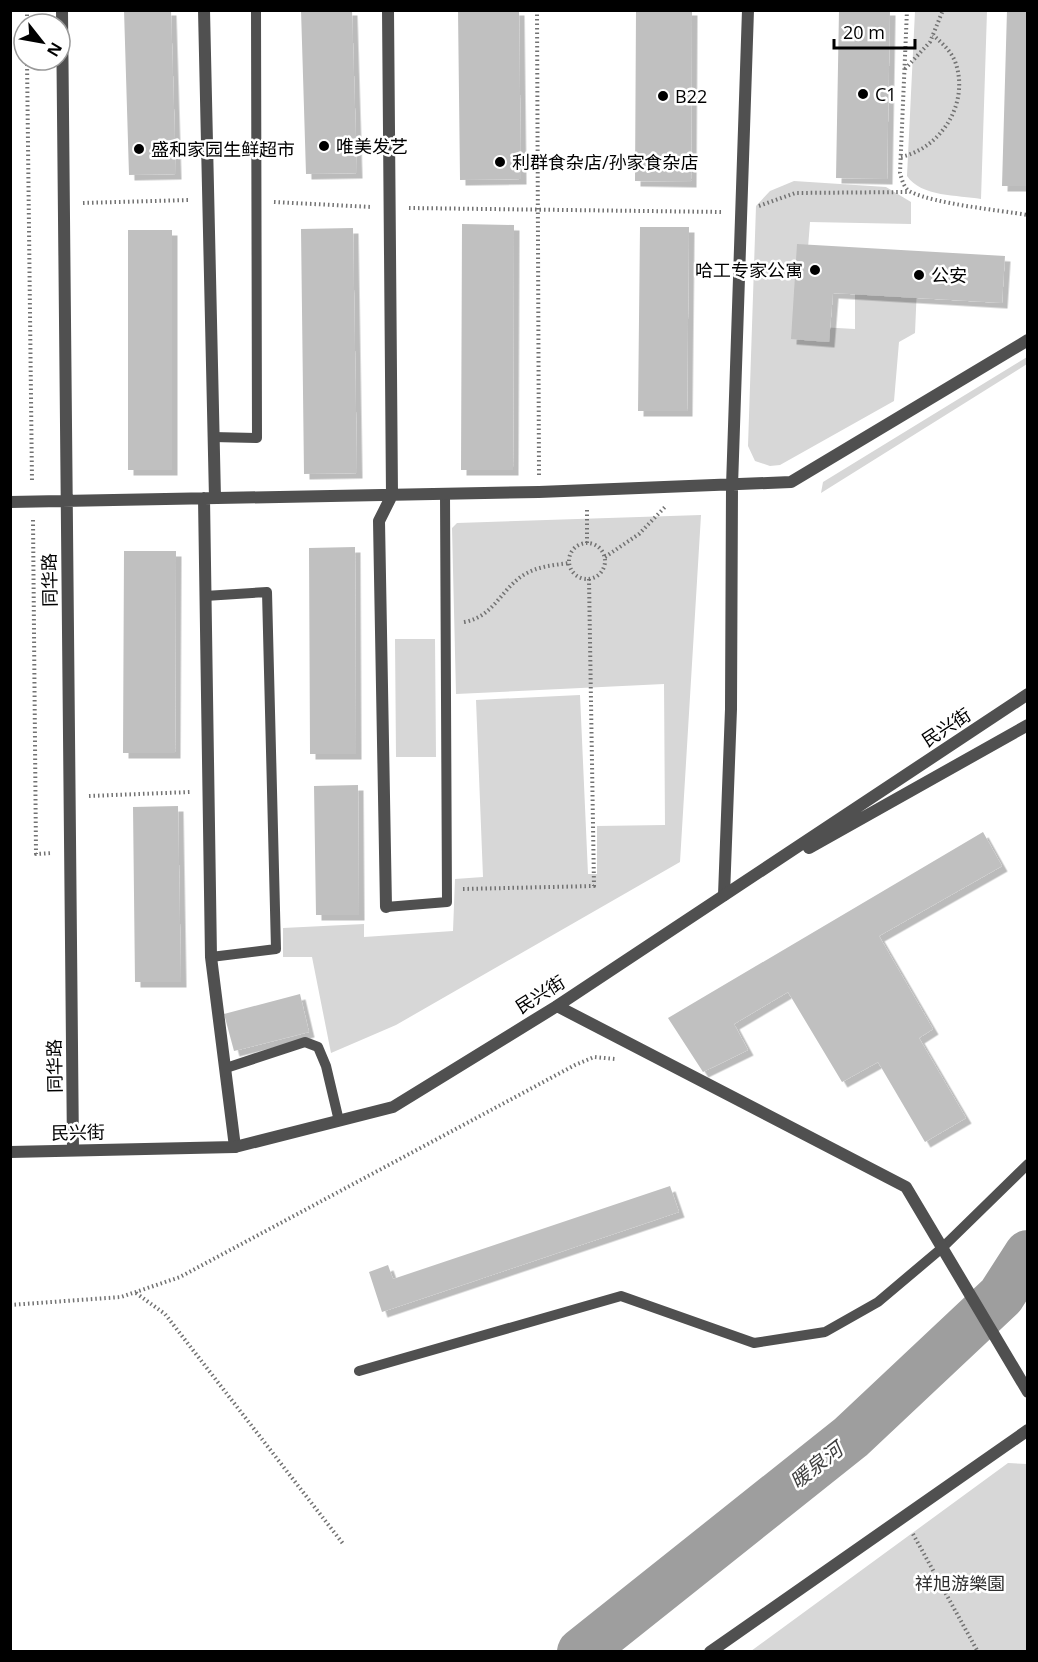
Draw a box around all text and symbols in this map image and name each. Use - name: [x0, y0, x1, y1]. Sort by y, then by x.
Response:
- north arrow: [12, 12, 72, 72]
- scale bar: [834, 12, 915, 50]
- text: 20 m: [843, 20, 885, 44]
- text: N: [42, 38, 68, 61]
- place label: C1: [875, 82, 897, 106]
- place label: B22: [675, 84, 707, 108]
- marker: C1: [856, 87, 870, 101]
- marker: B22: [656, 89, 670, 103]
- place label: 唯美发艺: [336, 134, 408, 158]
- place label: 盛和家园生鲜超市: [151, 137, 295, 161]
- marker: 唯美发艺: [317, 139, 331, 153]
- marker: 盛和家园生鲜超市: [132, 142, 146, 156]
- place label: 利群食杂店/孙家食杂店: [512, 150, 699, 174]
- marker: 利群食杂店/孙家食杂店: [493, 155, 507, 169]
- place label: 哈工专家公寓: [695, 258, 803, 282]
- marker: 哈工专家公寓: [808, 263, 822, 277]
- place label: 公安: [931, 263, 967, 287]
- marker: 公安: [912, 268, 926, 282]
- street label: 同华路: [37, 553, 61, 607]
- street label: 民兴街: [917, 702, 975, 752]
- street label: 民兴街: [511, 970, 569, 1018]
- street label: 同华路: [42, 1039, 66, 1093]
- street label: 民兴街: [51, 1120, 105, 1144]
- water label: 暖泉河: [784, 1433, 851, 1494]
- park label: 祥旭游樂園: [915, 1571, 1005, 1595]

